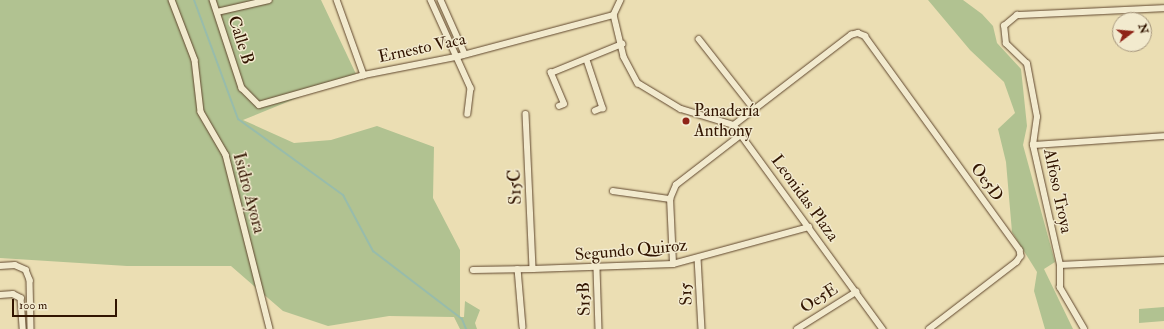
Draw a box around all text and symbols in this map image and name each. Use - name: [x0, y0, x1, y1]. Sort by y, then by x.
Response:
- north arrow: [1112, 12, 1152, 52]
- street label: Calle B: [224, 13, 258, 67]
- text: N: [1135, 22, 1151, 35]
- street label: Ernesto Vaca: [376, 29, 468, 67]
- place label: Panadería Anthony: [694, 101, 760, 141]
- marker: Panadería Anthony: [681, 116, 691, 126]
- street label: Alfoso Troya: [1039, 147, 1077, 235]
- street label: Isidro Ayora: [228, 150, 270, 236]
- street label: Leonidas Plaza: [767, 151, 843, 245]
- street label: Oe5D: [966, 159, 1008, 205]
- street label: S15C: [504, 169, 526, 205]
- street label: Segundo Quiroz: [574, 235, 688, 265]
- street label: Oe5E: [796, 279, 842, 317]
- street label: S15B: [573, 282, 595, 316]
- street label: S15: [675, 282, 697, 306]
- scale bar: [14, 291, 119, 317]
- text: 100 m: [19, 298, 47, 313]

